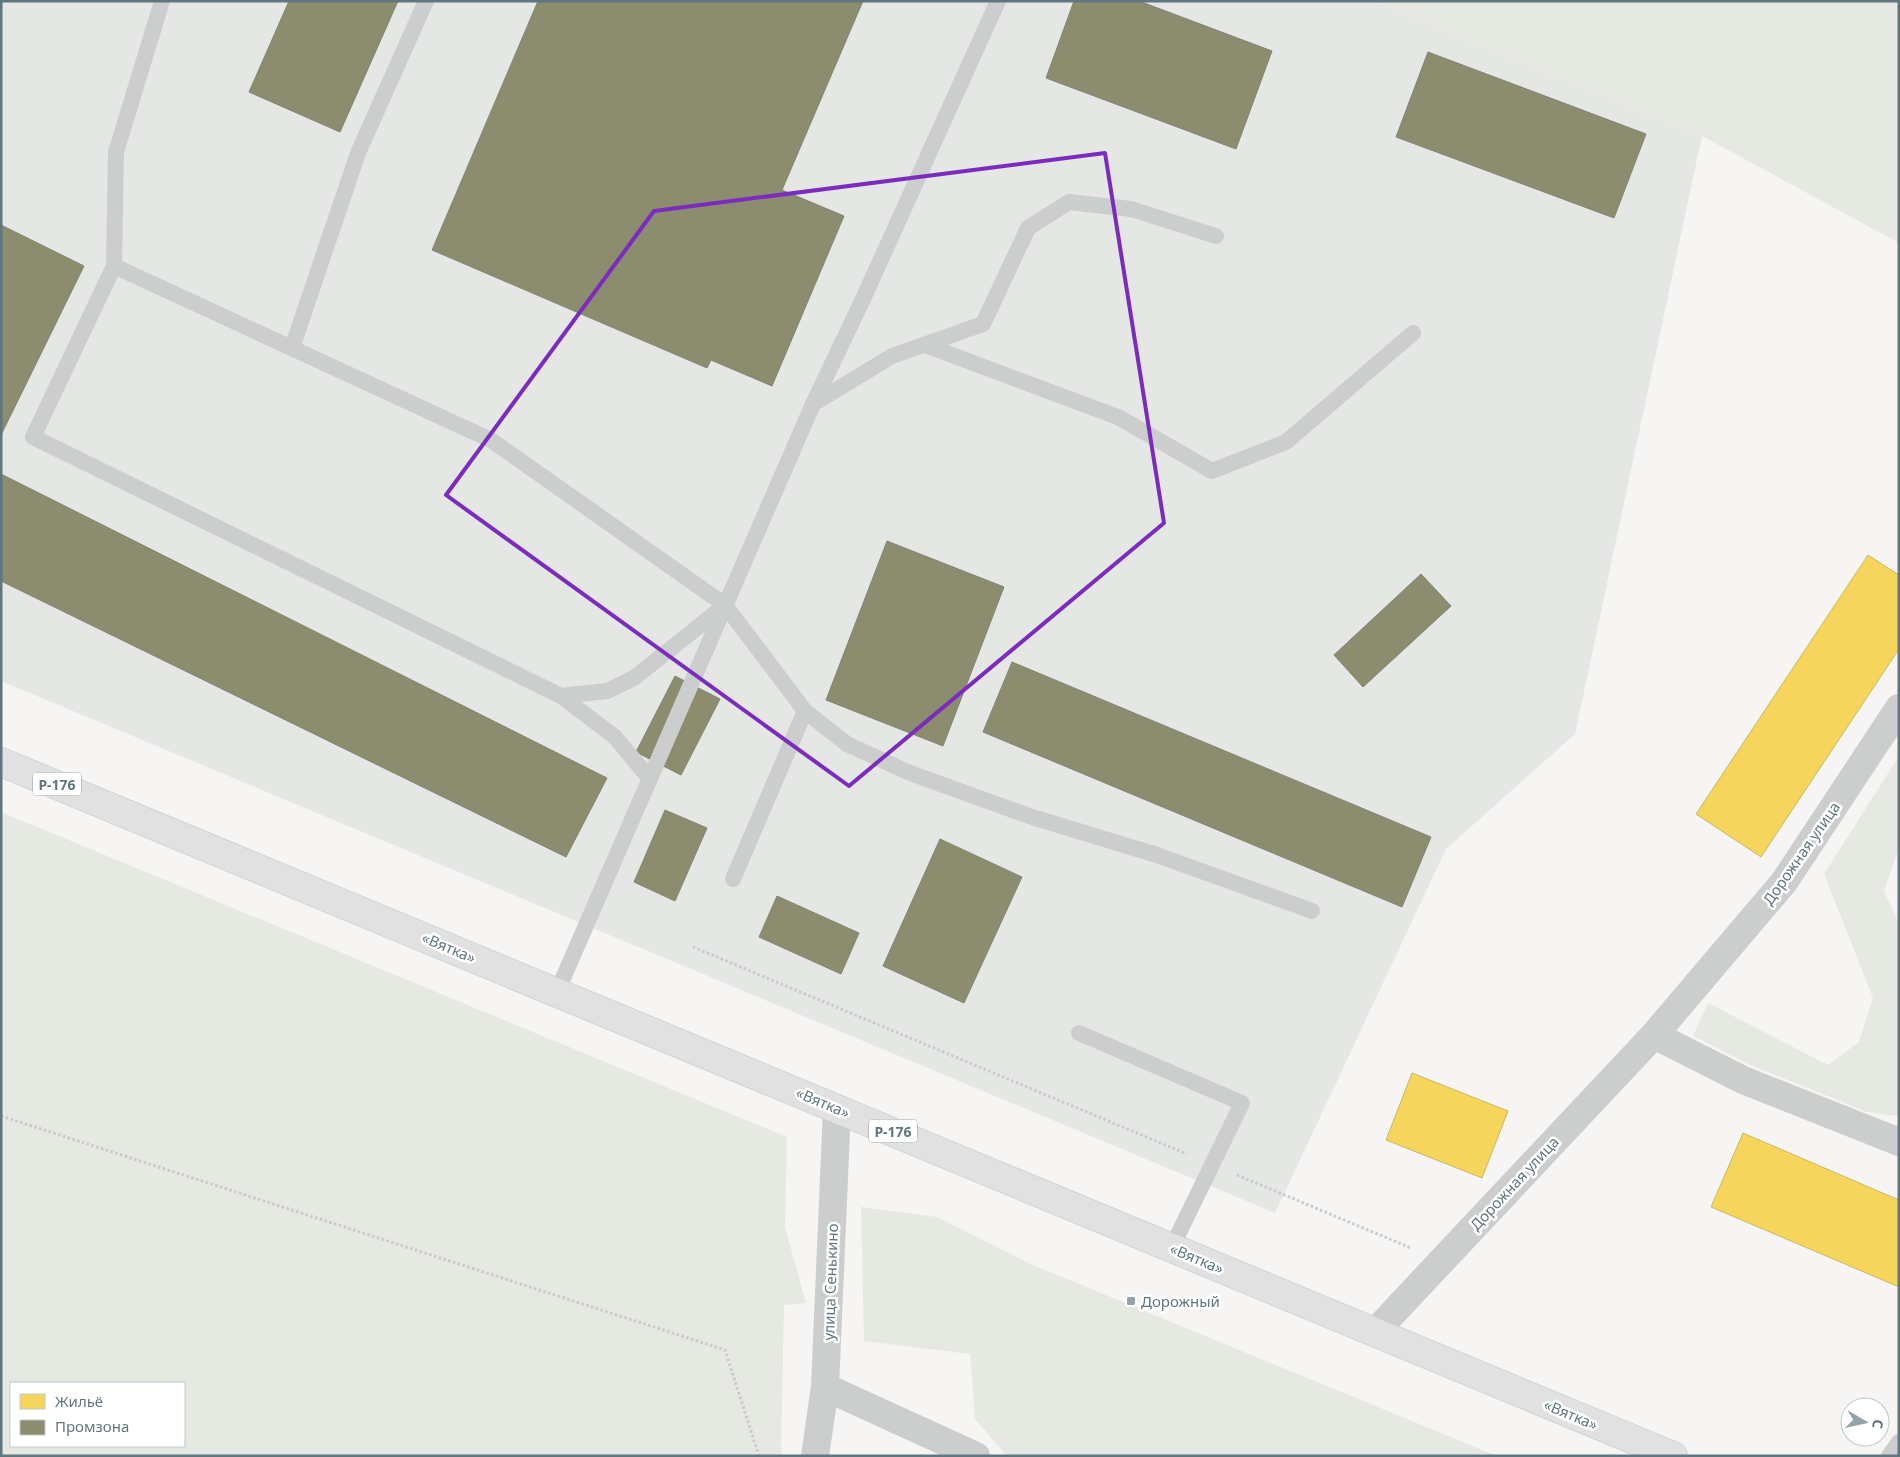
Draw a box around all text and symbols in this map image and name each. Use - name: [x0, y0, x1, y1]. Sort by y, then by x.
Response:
- road number: Р-176: [33, 772, 81, 796]
- street label: Дорожная улица: [1758, 797, 1844, 909]
- street label: «Вятка»: [419, 927, 479, 967]
- street label: «Вятка»: [793, 1082, 853, 1122]
- road number: Р-176: [869, 1120, 917, 1142]
- street label: Дорожная улица: [1465, 1132, 1563, 1234]
- street label: улица Сенькино: [818, 1223, 842, 1341]
- street label: «Вятка»: [1167, 1238, 1227, 1278]
- place label: Дорожный: [1141, 1291, 1220, 1311]
- marker: Дорожный: [1125, 1295, 1137, 1307]
- legend: [10, 1382, 185, 1447]
- text: Жильё: [55, 1391, 103, 1411]
- street label: «Вятка»: [1541, 1394, 1601, 1434]
- north arrow: [1840, 1397, 1890, 1447]
- text: Промзона: [55, 1416, 129, 1436]
- text: С: [1868, 1418, 1888, 1430]

